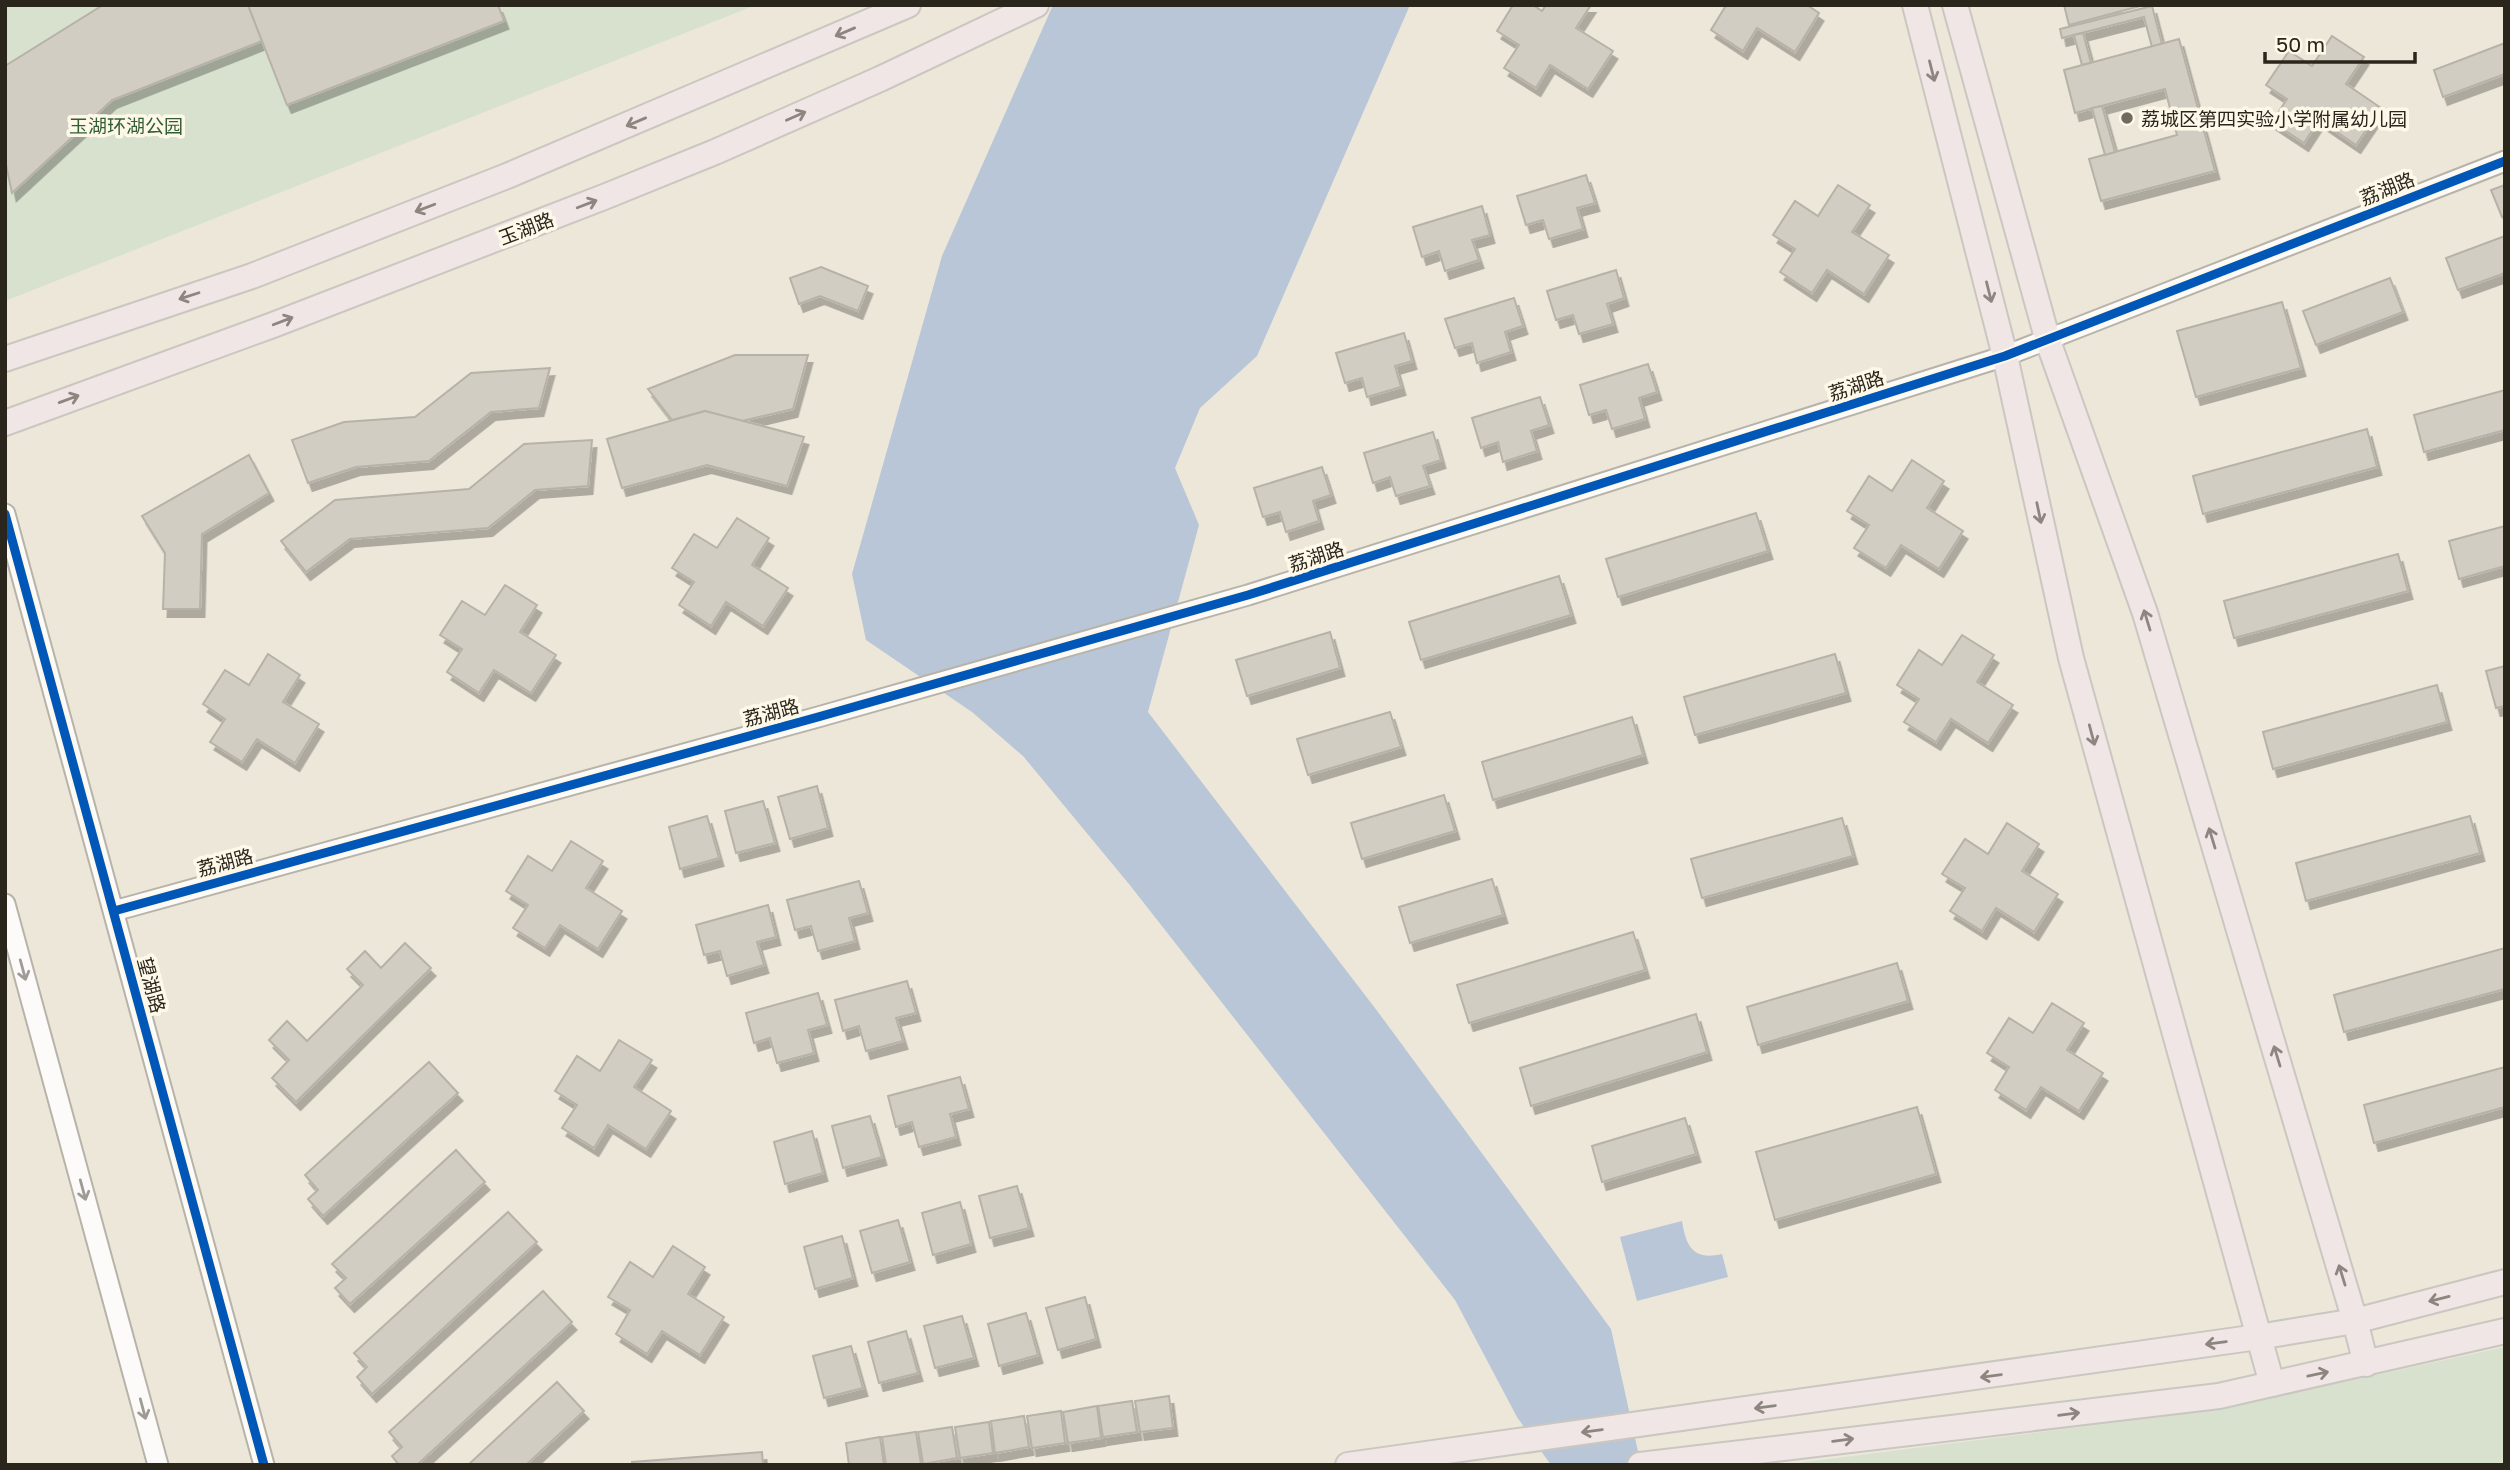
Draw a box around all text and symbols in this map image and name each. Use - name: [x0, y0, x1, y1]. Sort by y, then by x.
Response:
- scale bar: [2265, 21, 2416, 65]
- one-way arrow: [835, 26, 856, 39]
- text: 50 m: [2276, 31, 2325, 57]
- one-way arrow: [1926, 59, 1939, 82]
- place label: 荔城区第四实验小学附属幼儿园: [2141, 107, 2407, 130]
- one-way arrow: [785, 109, 807, 122]
- marker: 荔城区第四实验小学附属幼儿园: [2119, 110, 2135, 126]
- park label: 玉湖环湖公园: [69, 114, 183, 137]
- one-way arrow: [625, 116, 647, 129]
- street label: 荔湖路: [2356, 167, 2418, 209]
- one-way arrow: [575, 197, 597, 209]
- one-way arrow: [415, 203, 437, 215]
- street label: 玉湖路: [495, 207, 557, 249]
- one-way arrow: [1983, 280, 1996, 303]
- one-way arrow: [179, 291, 201, 304]
- one-way arrow: [271, 314, 293, 327]
- street label: 荔湖路: [1825, 365, 1887, 405]
- one-way arrow: [58, 392, 80, 404]
- one-way arrow: [2034, 502, 2047, 524]
- street label: 荔湖路: [1285, 536, 1347, 576]
- one-way arrow: [2139, 610, 2152, 632]
- street label: 荔湖路: [740, 694, 802, 730]
- one-way arrow: [2086, 723, 2099, 746]
- one-way arrow: [2204, 828, 2217, 850]
- street label: 荔湖路: [194, 844, 256, 880]
- street label: 望湖路: [134, 954, 170, 1016]
- one-way arrow: [17, 958, 30, 981]
- one-way arrow: [2269, 1046, 2282, 1068]
- one-way arrow: [77, 1178, 90, 1200]
- one-way arrow: [2334, 1264, 2347, 1286]
- one-way arrow: [2428, 1293, 2451, 1306]
- one-way arrow: [2205, 1337, 2228, 1350]
- one-way arrow: [2306, 1367, 2329, 1381]
- one-way arrow: [1980, 1369, 2002, 1382]
- one-way arrow: [137, 1397, 150, 1420]
- one-way arrow: [1754, 1401, 1777, 1414]
- one-way arrow: [2057, 1407, 2080, 1420]
- one-way arrow: [1582, 1424, 1604, 1437]
- one-way arrow: [1831, 1434, 1854, 1447]

